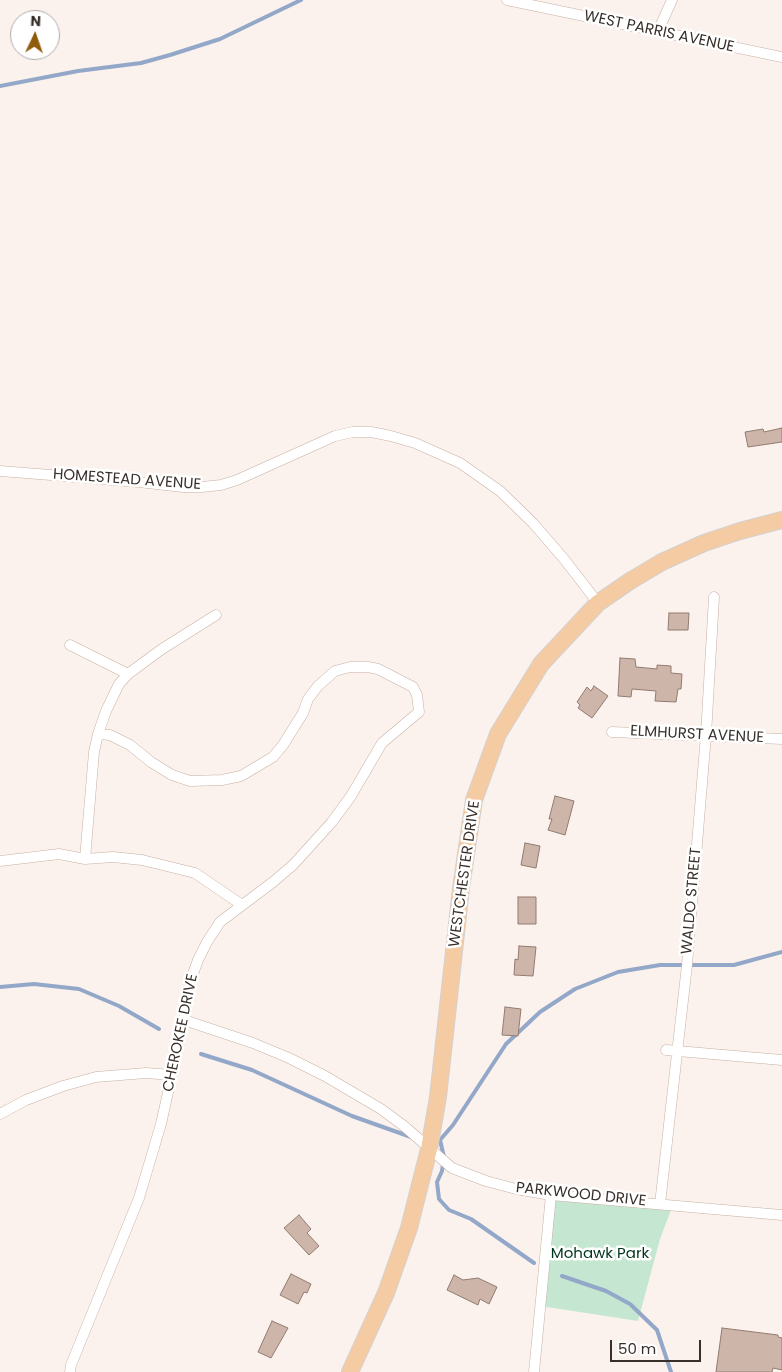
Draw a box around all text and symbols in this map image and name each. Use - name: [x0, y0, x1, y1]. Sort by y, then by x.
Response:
- street label: WEST PARRIS AVENUE: [582, 7, 736, 57]
- north arrow: [10, 10, 60, 60]
- text: N: [30, 11, 42, 31]
- street label: HOMESTEAD AVENUE: [52, 466, 202, 494]
- street label: ELMHURST AVENUE: [630, 723, 764, 747]
- street label: WESTCHESTER DRIVE: [446, 800, 484, 948]
- street label: WALDO STREET: [678, 847, 706, 955]
- street label: CHEROKEE DRIVE: [160, 972, 202, 1094]
- street label: PARKWOOD DRIVE: [515, 1179, 647, 1211]
- park label: Mohawk Park: [551, 1245, 649, 1263]
- scale bar: [612, 1330, 703, 1362]
- text: 50 m: [618, 1338, 656, 1359]

